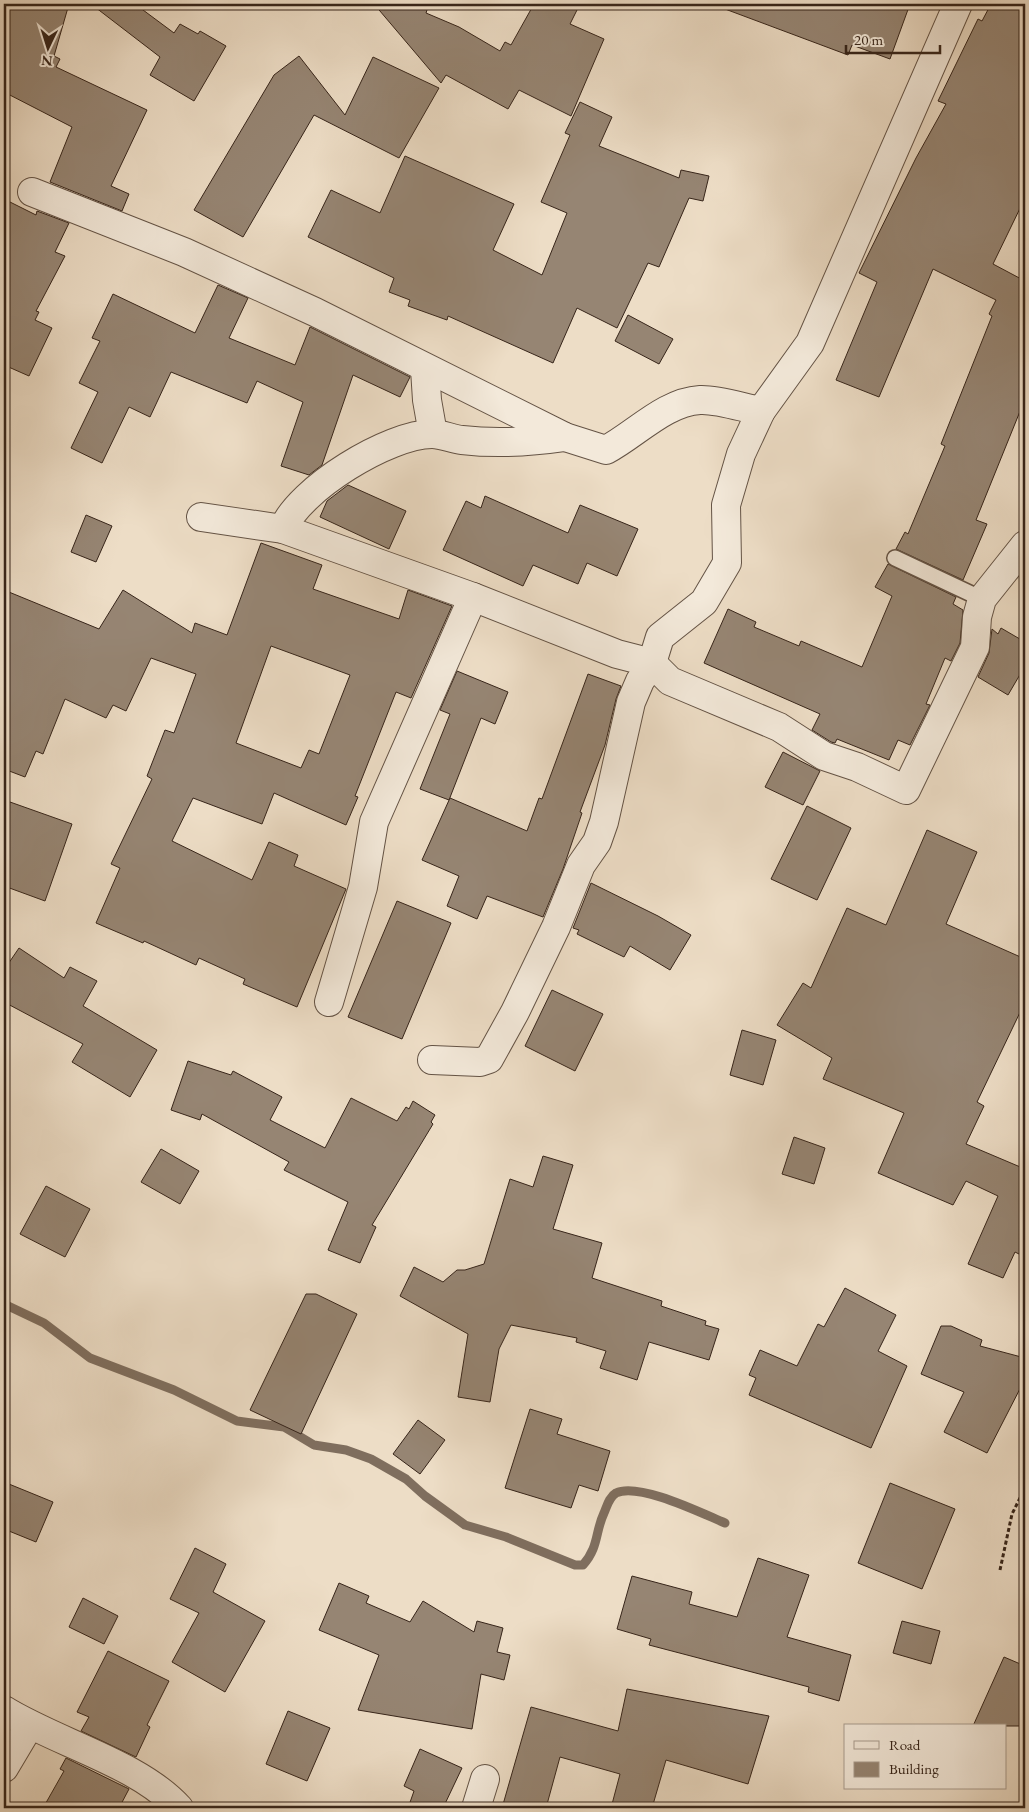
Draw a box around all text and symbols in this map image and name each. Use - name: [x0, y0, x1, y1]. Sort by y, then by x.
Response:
- north arrow: [22, 22, 72, 72]
- scale bar: [846, 22, 940, 54]
- text: 20 m: [854, 30, 883, 49]
- text: N: [40, 52, 53, 70]
- legend: [844, 1724, 1006, 1790]
- text: Road: [889, 1735, 921, 1754]
- text: Building: [889, 1759, 939, 1778]

